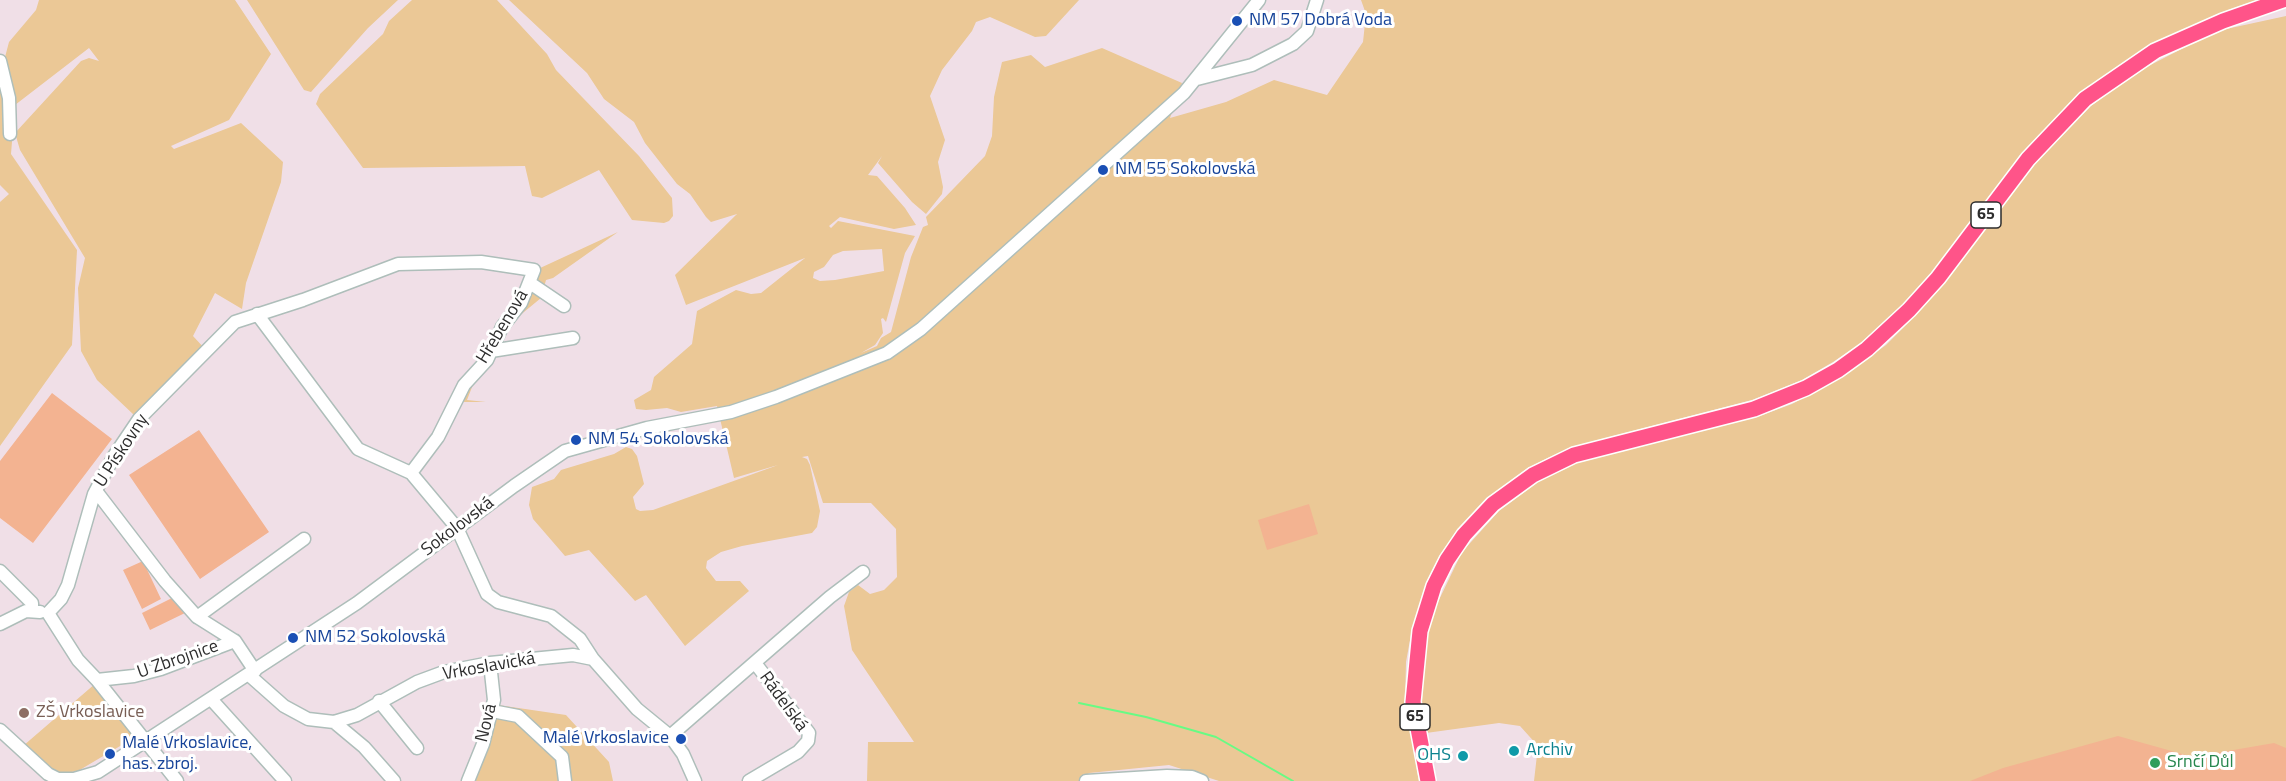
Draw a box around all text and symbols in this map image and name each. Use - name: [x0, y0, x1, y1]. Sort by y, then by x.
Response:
- place label: NM 57 Dobrá Voda: [1249, 10, 1392, 32]
- marker: NM 57 Dobrá Voda: [1230, 14, 1244, 28]
- place label: NM 55 Sokolovská: [1115, 159, 1256, 181]
- marker: NM 55 Sokolovská: [1096, 163, 1110, 177]
- road number: 65: [1971, 202, 2001, 228]
- street label: Hřebenová: [473, 286, 533, 368]
- street label: U Pískovny: [90, 410, 154, 492]
- place label: NM 54 Sokolovská: [588, 429, 729, 451]
- marker: NM 54 Sokolovská: [569, 433, 583, 447]
- street label: Sokolovská: [417, 493, 499, 561]
- place label: NM 52 Sokolovská: [305, 627, 446, 649]
- marker: NM 52 Sokolovská: [286, 631, 300, 645]
- street label: U Zbrojnice: [134, 636, 222, 684]
- street label: Vrkoslavická: [441, 648, 537, 686]
- street label: Rádelská: [754, 668, 812, 736]
- street label: Nová: [472, 701, 502, 745]
- place label: ZŠ Vrkoslavice: [36, 702, 144, 724]
- road number: 65: [1400, 704, 1430, 730]
- marker: ZŠ Vrkoslavice: [17, 706, 31, 720]
- place label: Malé Vrkoslavice: [543, 728, 669, 750]
- marker: Malé Vrkoslavice: [674, 732, 688, 746]
- place label: Malé Vrkoslavice, has. zbroj.: [122, 733, 252, 776]
- place label: Archiv: [1526, 740, 1573, 762]
- marker: Archiv: [1507, 744, 1521, 758]
- place label: OHS: [1417, 745, 1451, 767]
- marker: Malé Vrkoslavice, has. zbroj.: [103, 747, 117, 761]
- marker: OHS: [1456, 749, 1470, 763]
- place label: Srnčí Důl: [2167, 752, 2234, 774]
- marker: Srnčí Důl: [2148, 756, 2162, 770]

